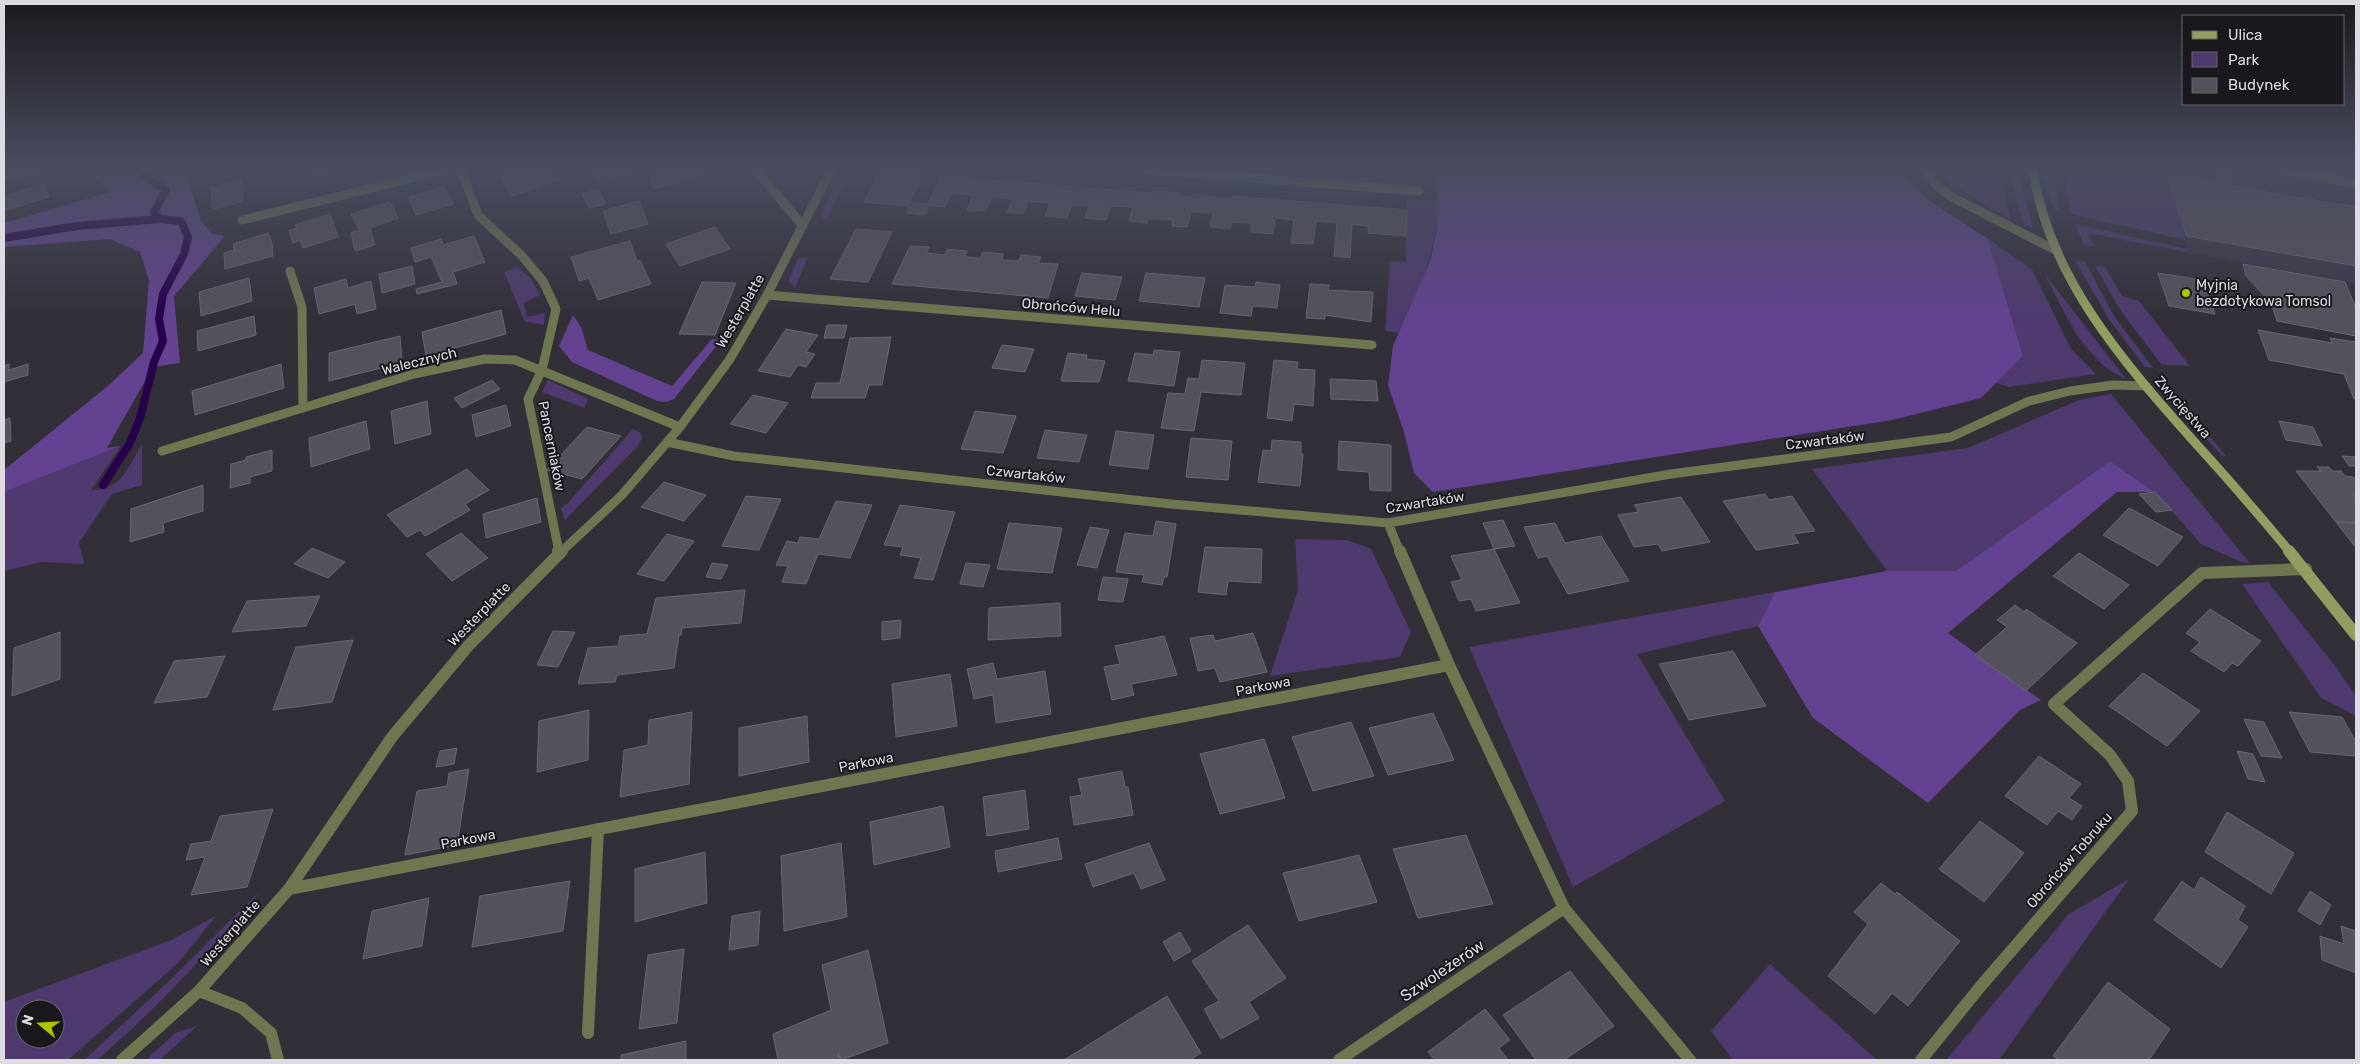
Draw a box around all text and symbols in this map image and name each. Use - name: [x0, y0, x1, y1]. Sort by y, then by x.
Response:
- legend: [2182, 15, 2345, 105]
- text: Ulica: [2228, 26, 2262, 44]
- text: Park: [2228, 51, 2259, 69]
- text: Budynek: [2228, 76, 2290, 94]
- street label: Westerplatte: [712, 271, 769, 351]
- place label: Myjnia bezdotykowa Tomsol: [2196, 277, 2331, 310]
- marker: Myjnia bezdotykowa Tomsol: [2180, 287, 2192, 299]
- street label: Obrońców Helu: [1021, 295, 1121, 320]
- street label: Walecznych: [380, 344, 458, 379]
- street label: Zwycięstwa: [2151, 373, 2214, 442]
- street label: Pancerniaków: [534, 400, 569, 493]
- street label: Czwartaków: [1784, 427, 1866, 454]
- street label: Czwartaków: [985, 462, 1066, 487]
- street label: Czwartaków: [1384, 488, 1466, 517]
- street label: Westerplatte: [445, 579, 514, 650]
- street label: Parkowa: [1234, 673, 1292, 700]
- street label: Parkowa: [837, 749, 895, 776]
- street label: Obrońców Tobruku: [2023, 809, 2116, 912]
- street label: Parkowa: [439, 826, 497, 853]
- street label: Westerplatte: [197, 896, 264, 970]
- street label: Szwoleżerów: [1397, 935, 1488, 1006]
- north arrow: [15, 999, 65, 1049]
- text: N: [18, 1013, 38, 1028]

